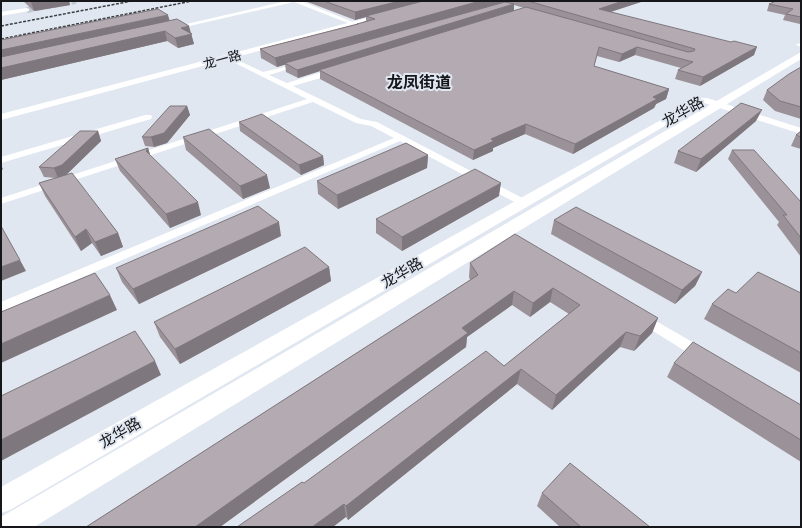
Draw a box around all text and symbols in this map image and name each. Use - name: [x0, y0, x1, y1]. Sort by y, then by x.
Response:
- street label: 龙一路: [201, 47, 243, 72]
- district label: 龙凤街道: [387, 73, 451, 91]
- street label: 龙华路: [659, 93, 706, 130]
- street label: 龙华路: [378, 254, 425, 291]
- street label: 龙华路: [96, 414, 143, 451]

